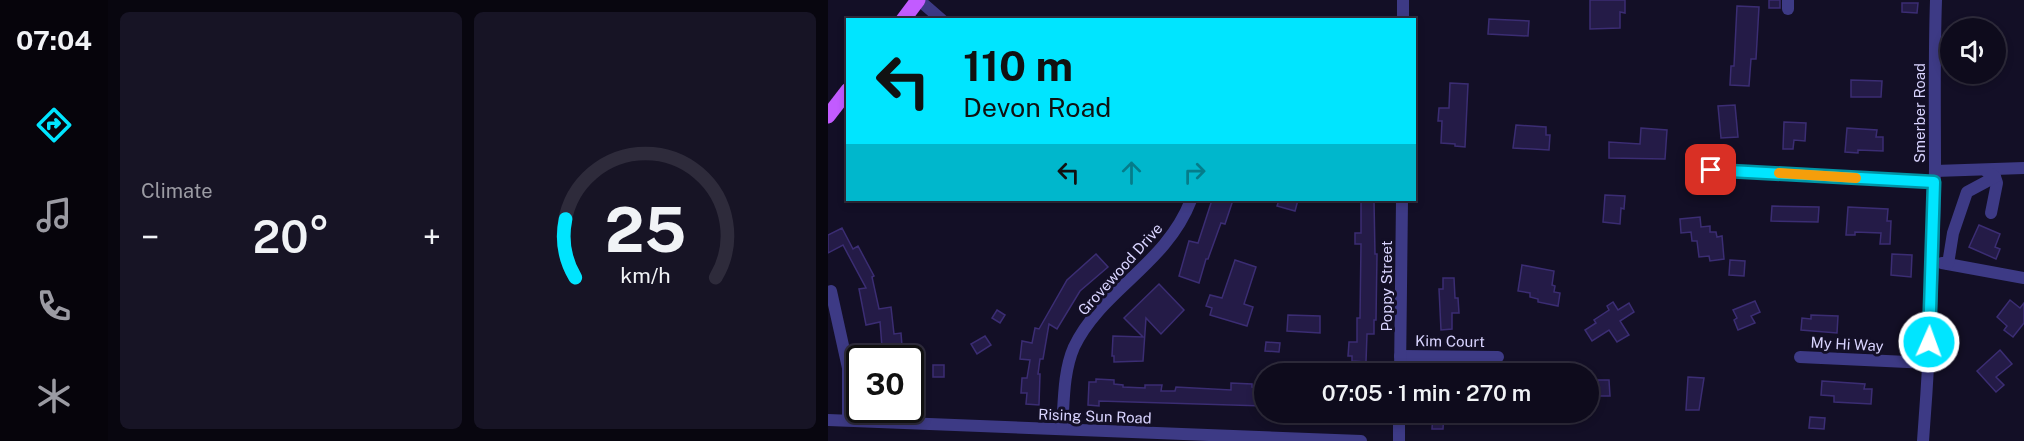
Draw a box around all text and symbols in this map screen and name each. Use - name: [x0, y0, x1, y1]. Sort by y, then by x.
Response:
- map controls: [1940, 18, 2006, 84]
- button: sound: [1940, 18, 2006, 84]
- text: 07:04: [16, 24, 92, 56]
- text: 110 m: [963, 41, 1073, 90]
- icon: left: [864, 42, 942, 120]
- street label: Smerber Road: [1911, 63, 1928, 163]
- text: Devon Road: [963, 91, 1111, 123]
- icon: directions: [33, 104, 75, 146]
- pin: [1685, 144, 1736, 195]
- icon: arrive: [1694, 153, 1727, 186]
- icon: left: [1052, 156, 1085, 189]
- icon: ahead: [1115, 156, 1148, 189]
- icon: right: [1178, 156, 1211, 189]
- text: Climate: [141, 179, 213, 203]
- text: 25: [604, 193, 686, 266]
- icon: music: [33, 194, 75, 236]
- text: 20°: [252, 210, 330, 263]
- text: −: [141, 218, 159, 256]
- text: +: [423, 218, 441, 256]
- street label: Grovewood Drive: [1074, 220, 1166, 318]
- street label: Poppy Street: [1378, 240, 1395, 332]
- text: km/h: [620, 263, 670, 288]
- icon: phone: [33, 285, 75, 327]
- position arrow: [1897, 310, 1961, 374]
- street label: Kim Court: [1415, 332, 1485, 350]
- street label: My Hi Way: [1810, 334, 1884, 354]
- speed limit sign: 30: [846, 345, 924, 423]
- icon: climate: [33, 375, 75, 417]
- text: 07:05 · 1 min · 270 m: [1322, 380, 1531, 406]
- street label: Rising Sun Road: [1038, 406, 1152, 426]

